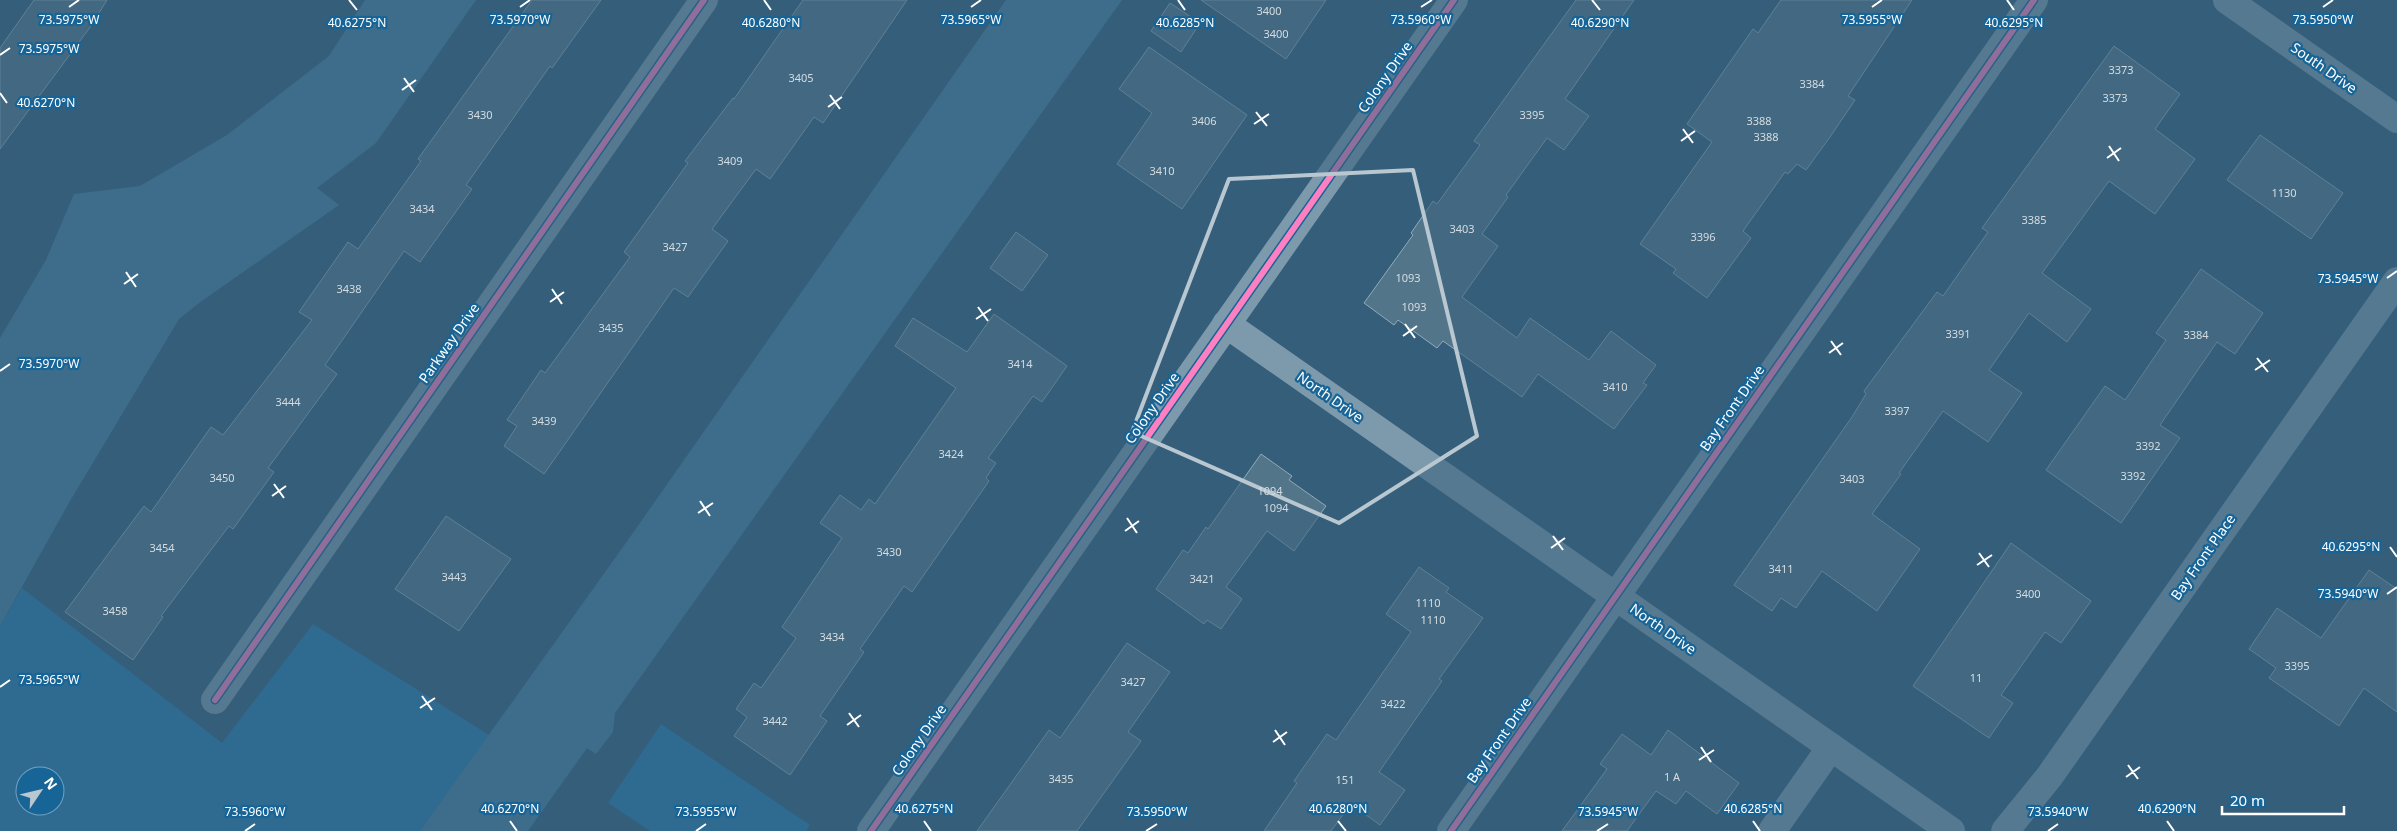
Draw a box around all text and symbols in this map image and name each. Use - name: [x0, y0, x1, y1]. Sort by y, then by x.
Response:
- house number: 3400: [1256, 3, 1282, 18]
- text: 73.5975°W: [39, 11, 99, 28]
- text: 73.5970°W: [490, 11, 550, 28]
- text: 73.5965°W: [941, 11, 1001, 28]
- text: 73.5960°W: [1391, 11, 1451, 28]
- text: 73.5955°W: [1842, 11, 1902, 28]
- text: 73.5950°W: [2293, 11, 2353, 28]
- text: 40.6275°N: [328, 14, 386, 31]
- text: 40.6280°N: [742, 14, 800, 31]
- text: 40.6285°N: [1156, 14, 1214, 31]
- text: 40.6290°N: [1571, 14, 1629, 31]
- text: 40.6295°N: [1985, 14, 2043, 31]
- house number: 3400: [1263, 26, 1289, 41]
- street label: Colony Drive: [1353, 37, 1416, 116]
- street label: South Drive: [2287, 38, 2361, 97]
- text: 73.5975°W: [19, 40, 79, 57]
- house number: 3373: [2108, 62, 2134, 77]
- house number: 3405: [788, 70, 814, 85]
- house number: 3384: [1799, 76, 1825, 91]
- house number: 3373: [2102, 90, 2128, 105]
- text: 40.6270°N: [17, 94, 75, 111]
- house number: 3430: [467, 107, 493, 122]
- house number: 3395: [1519, 107, 1545, 122]
- house number: 3406: [1191, 113, 1217, 128]
- house number: 3388: [1746, 113, 1772, 128]
- house number: 3388: [1753, 129, 1779, 144]
- house number: 3409: [717, 153, 743, 168]
- house number: 3410: [1149, 163, 1175, 178]
- house number: 1130: [2271, 185, 2297, 200]
- house number: 3434: [409, 201, 435, 216]
- house number: 3385: [2021, 212, 2047, 227]
- house number: 3403: [1449, 221, 1475, 236]
- house number: 3396: [1690, 229, 1716, 244]
- house number: 3427: [662, 239, 688, 254]
- house number: 1093: [1395, 270, 1421, 285]
- text: 73.5945°W: [2318, 270, 2378, 287]
- house number: 3438: [336, 281, 362, 296]
- street label: Parkway Drive: [414, 299, 483, 387]
- house number: 1093: [1401, 299, 1427, 314]
- house number: 3435: [598, 320, 624, 335]
- house number: 3391: [1945, 326, 1971, 341]
- house number: 3384: [2183, 327, 2209, 342]
- text: 73.5970°W: [19, 355, 79, 372]
- house number: 3414: [1007, 356, 1033, 371]
- street label: Bay Front Drive: [1695, 361, 1768, 455]
- street label: North Drive: [1293, 367, 1367, 426]
- street label: Colony Drive: [1120, 368, 1183, 447]
- house number: 3410: [1602, 379, 1628, 394]
- house number: 3444: [275, 394, 301, 409]
- house number: 3397: [1884, 403, 1910, 418]
- house number: 3439: [531, 413, 557, 428]
- house number: 3392: [2135, 438, 2161, 453]
- house number: 3424: [938, 446, 964, 461]
- house number: 3392: [2120, 468, 2146, 483]
- house number: 3450: [209, 470, 235, 485]
- house number: 3403: [1839, 471, 1865, 486]
- house number: 1094: [1257, 483, 1283, 498]
- house number: 1094: [1263, 500, 1289, 515]
- street label: Bay Front Place: [2166, 510, 2239, 603]
- text: 40.6295°N: [2322, 538, 2380, 555]
- house number: 3454: [149, 540, 175, 555]
- house number: 3430: [876, 544, 902, 559]
- house number: 3411: [1768, 561, 1794, 576]
- house number: 3443: [441, 569, 467, 584]
- house number: 3421: [1189, 571, 1215, 586]
- text: 73.5940°W: [2318, 585, 2378, 602]
- house number: 3400: [2015, 586, 2041, 601]
- house number: 1110: [1415, 595, 1441, 610]
- street label: North Drive: [1626, 599, 1700, 658]
- house number: 3458: [102, 603, 128, 618]
- house number: 1110: [1420, 612, 1446, 627]
- house number: 3434: [819, 629, 845, 644]
- house number: 3395: [2284, 658, 2310, 673]
- house number: 11: [1970, 670, 1982, 685]
- text: 73.5965°W: [19, 671, 79, 688]
- house number: 3427: [1120, 674, 1146, 689]
- street label: Bay Front Drive: [1462, 693, 1535, 787]
- house number: 3422: [1380, 696, 1406, 711]
- street label: Colony Drive: [887, 700, 950, 779]
- house number: 3442: [762, 713, 788, 728]
- north arrow: [15, 766, 65, 816]
- house number: 1 A: [1664, 769, 1681, 784]
- house number: 3435: [1048, 771, 1074, 786]
- house number: 151: [1336, 772, 1354, 787]
- text: N: [40, 773, 62, 793]
- scale bar: [2222, 784, 2344, 816]
- text: 20 m: [2230, 790, 2265, 810]
- text: 40.6270°N: [481, 800, 539, 817]
- text: 40.6275°N: [895, 800, 953, 817]
- text: 40.6280°N: [1309, 800, 1367, 817]
- text: 40.6285°N: [1724, 800, 1782, 817]
- text: 40.6290°N: [2138, 800, 2196, 817]
- text: 73.5960°W: [225, 803, 285, 820]
- text: 73.5955°W: [676, 803, 736, 820]
- text: 73.5950°W: [1127, 803, 1187, 820]
- text: 73.5945°W: [1578, 803, 1638, 820]
- text: 73.5940°W: [2028, 803, 2088, 820]

